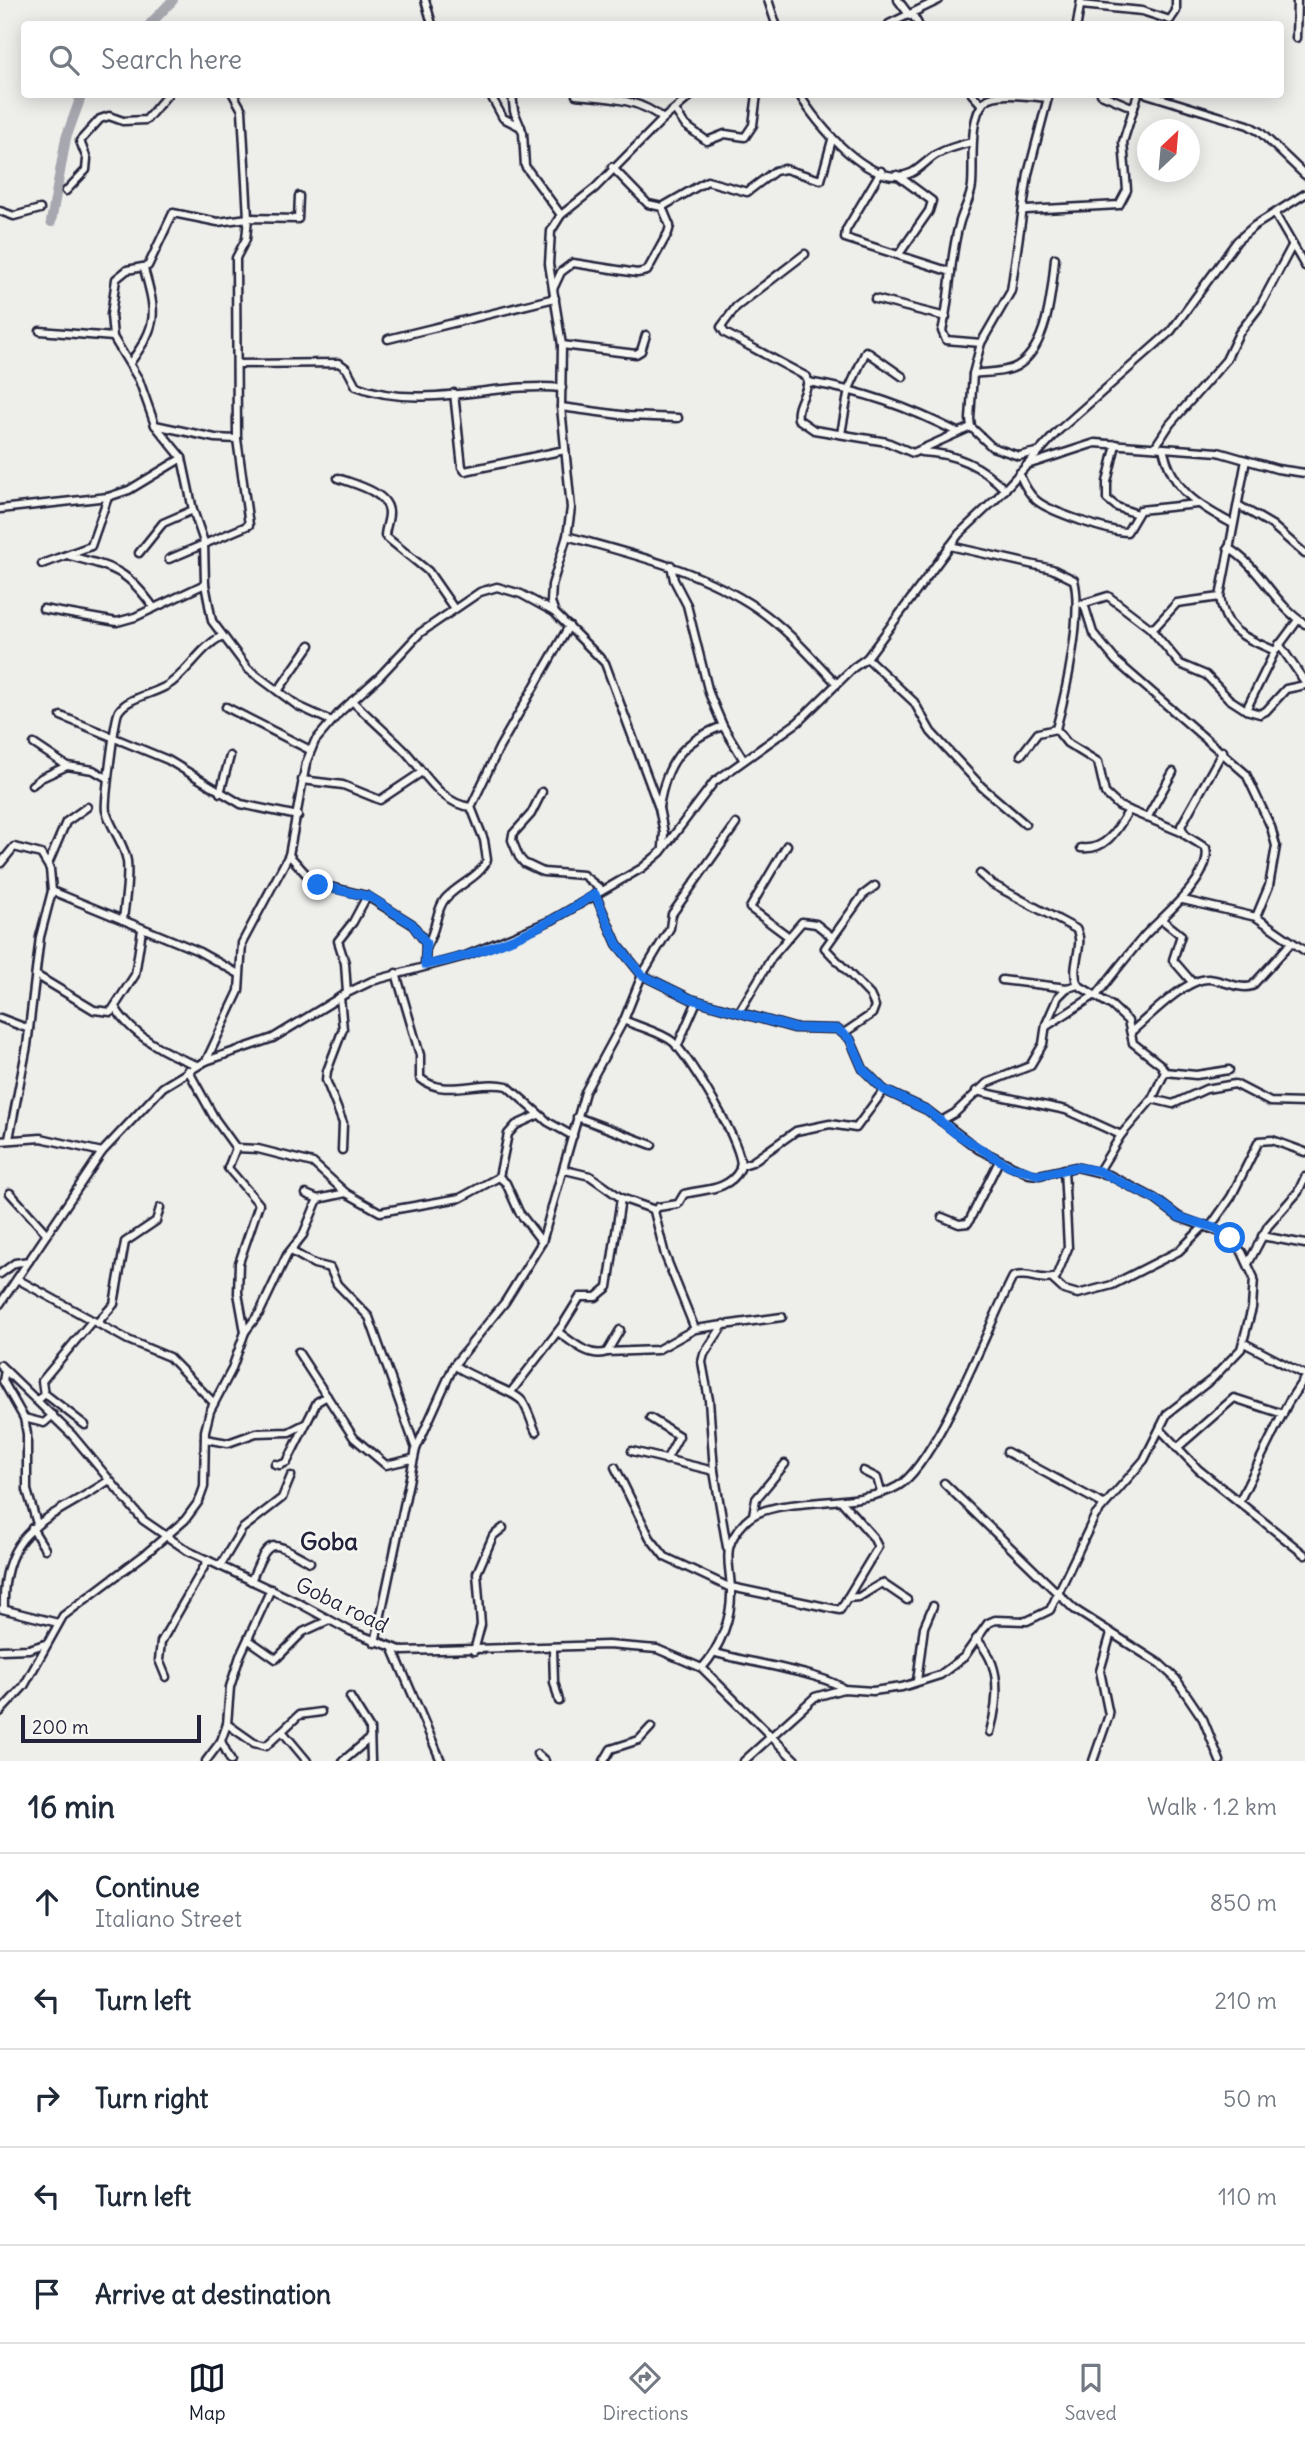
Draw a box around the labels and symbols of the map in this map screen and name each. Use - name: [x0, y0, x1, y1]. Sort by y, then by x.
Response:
- north arrow: [1137, 119, 1200, 182]
- route end: [302, 869, 333, 900]
- route start: [1214, 1222, 1245, 1253]
- district label: Goba: [300, 1526, 358, 1556]
- street label: Goba road: [291, 1571, 393, 1639]
- scale bar: [21, 1712, 201, 1744]

